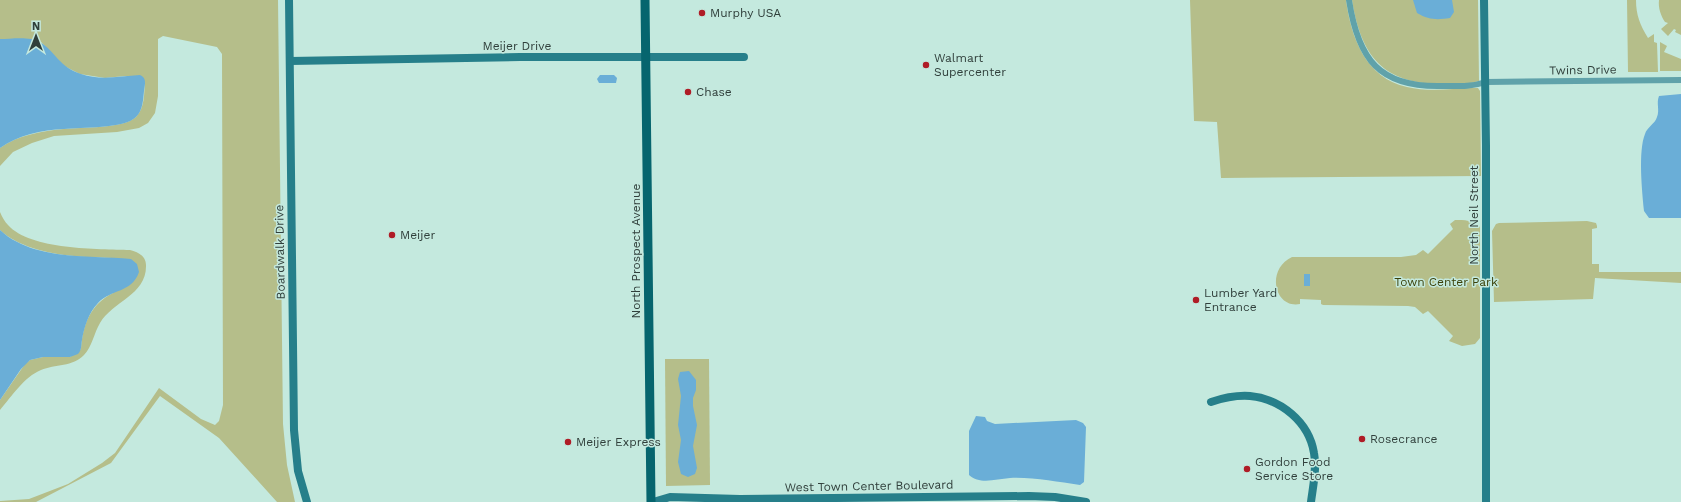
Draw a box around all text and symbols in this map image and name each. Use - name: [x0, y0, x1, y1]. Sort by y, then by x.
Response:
- place label: Murphy USA: [710, 6, 781, 20]
- marker: Murphy USA: [697, 8, 707, 18]
- north arrow: [16, 16, 56, 56]
- text: N: [32, 20, 40, 33]
- street label: Meijer Drive: [483, 39, 552, 53]
- place label: Walmart Supercenter: [934, 51, 1006, 79]
- marker: Walmart Supercenter: [921, 60, 931, 70]
- street label: Twins Drive: [1549, 62, 1617, 78]
- place label: Chase: [696, 85, 732, 99]
- marker: Chase: [683, 87, 693, 97]
- street label: North Neil Street: [1467, 165, 1481, 265]
- street label: North Prospect Avenue: [629, 184, 643, 318]
- street label: Boardwalk Drive: [272, 204, 288, 300]
- place label: Meijer: [400, 228, 435, 242]
- marker: Meijer: [387, 230, 397, 240]
- park label: Town Center Park: [1394, 275, 1498, 289]
- place label: Lumber Yard Entrance: [1204, 286, 1277, 314]
- marker: Lumber Yard Entrance: [1191, 295, 1201, 305]
- place label: Rosecrance: [1370, 432, 1438, 446]
- marker: Rosecrance: [1357, 434, 1367, 444]
- place label: Meijer Express: [576, 435, 661, 449]
- marker: Meijer Express: [563, 437, 573, 447]
- place label: Gordon Food Service Store: [1255, 455, 1333, 483]
- marker: Gordon Food Service Store: [1242, 464, 1252, 474]
- street label: West Town Center Boulevard: [784, 478, 954, 494]

